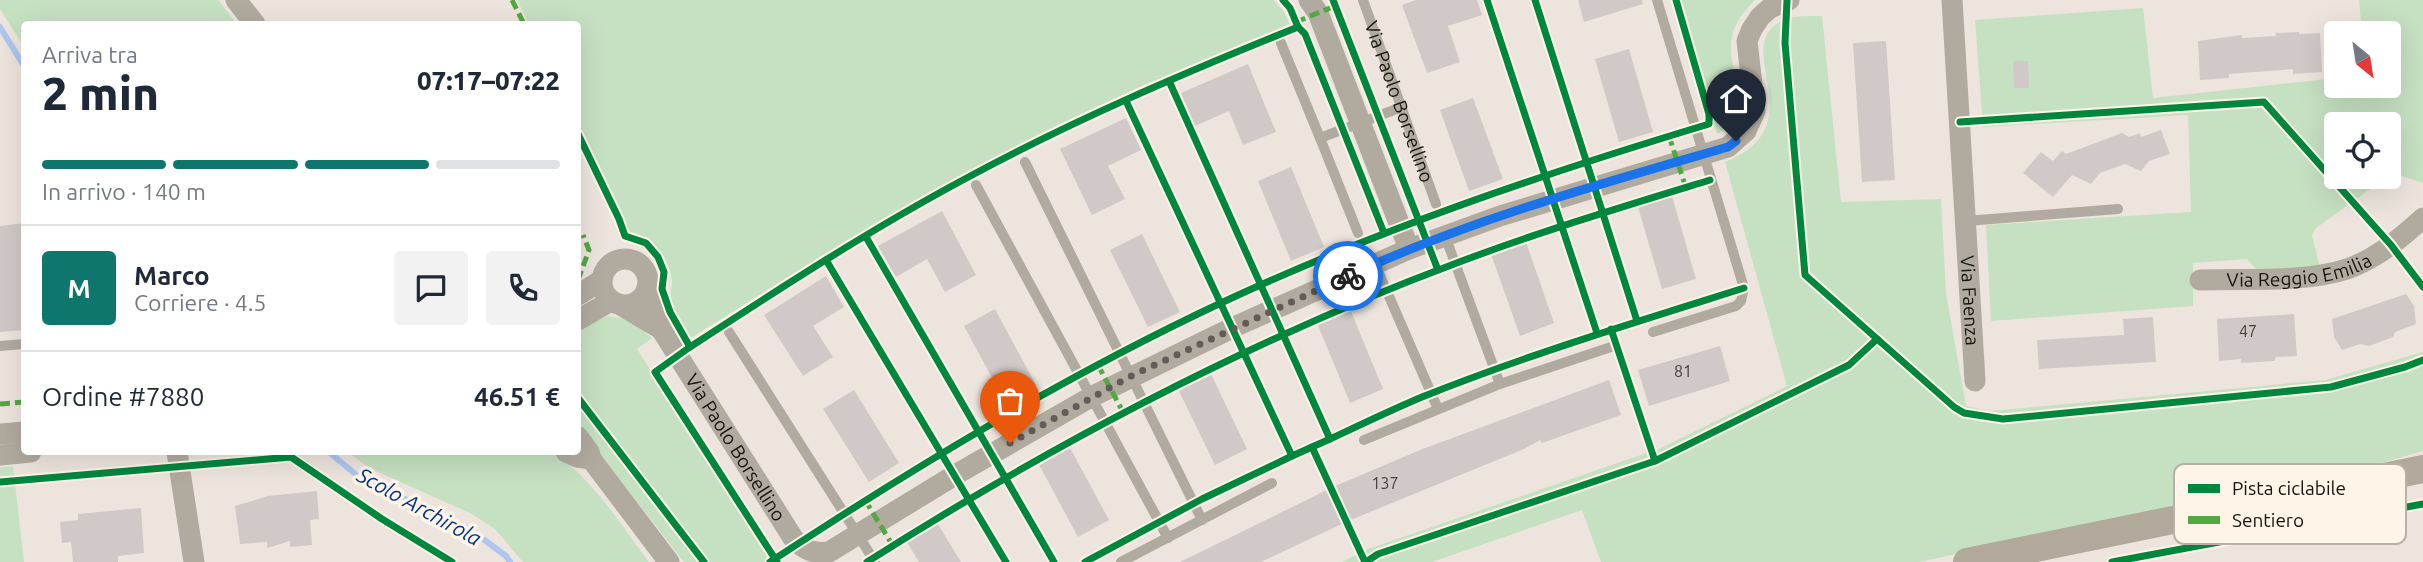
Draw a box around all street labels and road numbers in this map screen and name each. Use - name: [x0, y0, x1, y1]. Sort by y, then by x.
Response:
- street label: Via Paolo Borsellino: [1360, 18, 1438, 185]
- street label: Via Reggio Emilia: [2226, 249, 2375, 290]
- street label: Via Faenza: [1956, 255, 1984, 346]
- street label: Via Paolo Borsellino: [681, 370, 790, 525]

